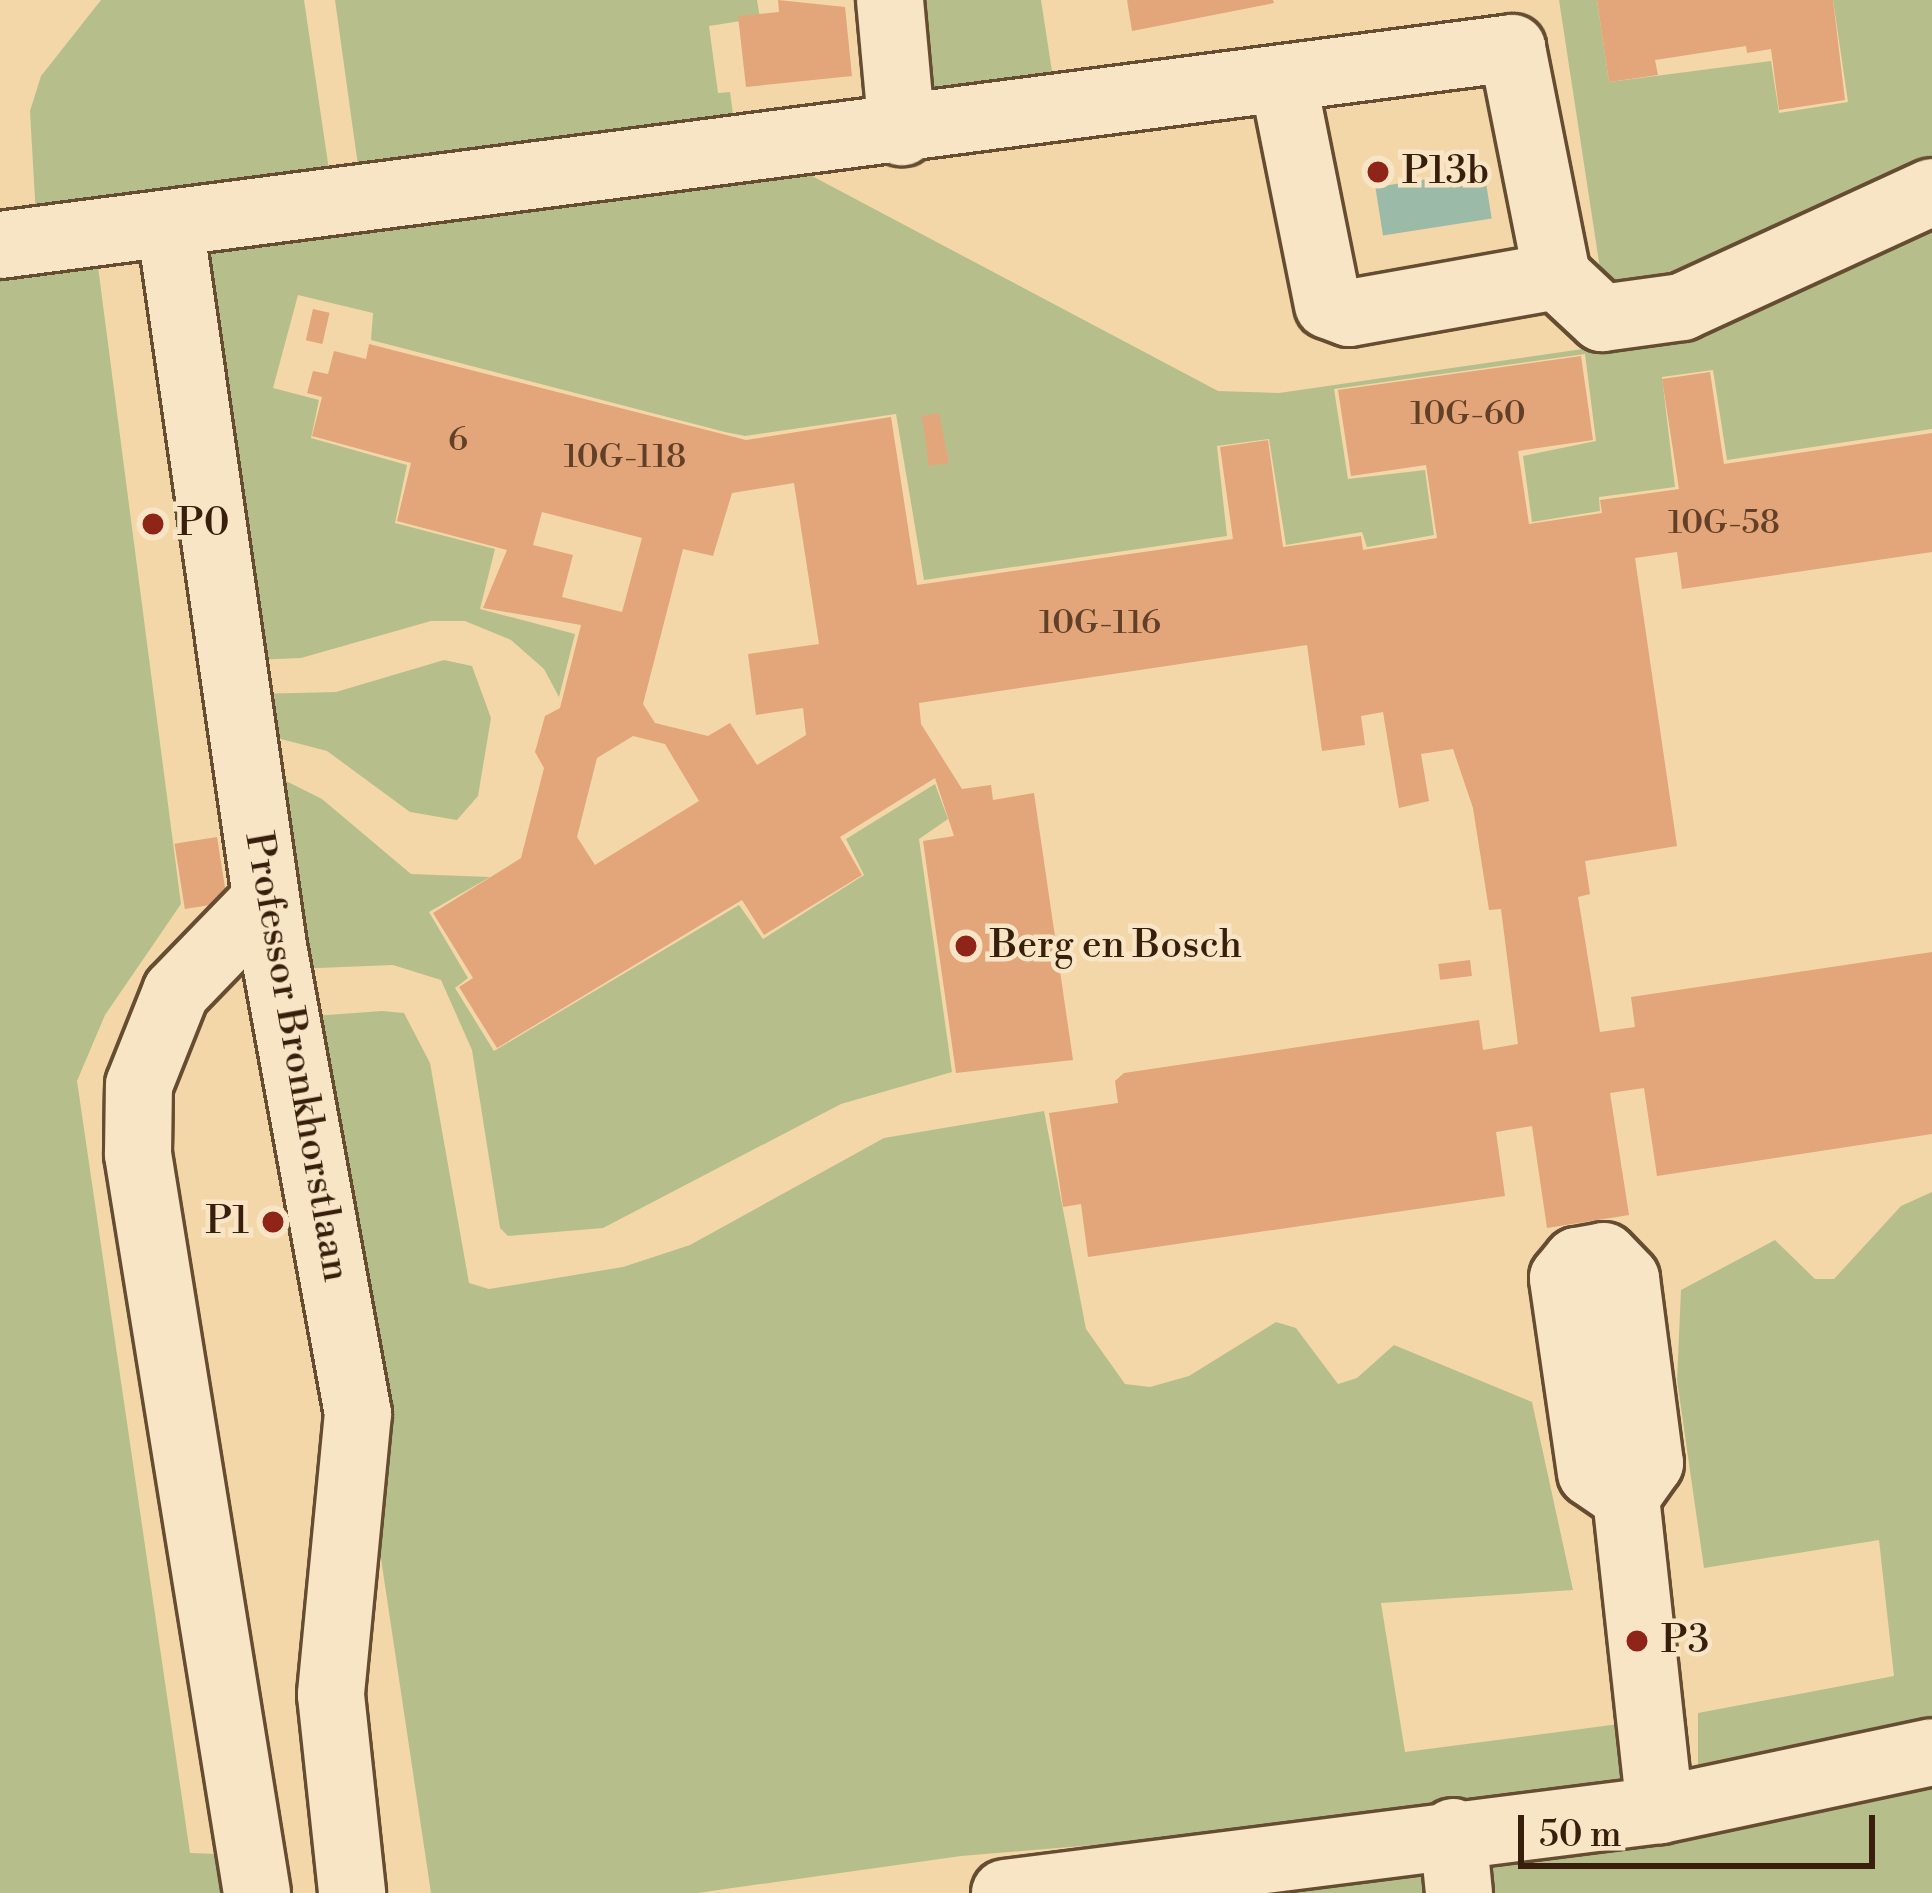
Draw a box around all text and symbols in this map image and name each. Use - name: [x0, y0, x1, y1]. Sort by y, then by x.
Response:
- place label: P13b: [1402, 149, 1489, 195]
- marker: P13b: [1365, 159, 1391, 185]
- house number: 10G-60: [1410, 395, 1526, 435]
- house number: 6: [448, 421, 468, 461]
- house number: 10G-118: [564, 438, 686, 478]
- place label: P0: [177, 501, 230, 547]
- house number: 10G-58: [1668, 504, 1780, 544]
- marker: P0: [140, 511, 166, 537]
- house number: 10G-116: [1039, 604, 1161, 644]
- street label: Professor Bronkhorstlaan: [233, 829, 359, 1285]
- place label: Berg en Bosch: [990, 923, 1242, 969]
- marker: Berg en Bosch: [953, 933, 979, 959]
- place label: P1: [206, 1199, 249, 1245]
- marker: P1: [260, 1209, 286, 1235]
- place label: P3: [1661, 1618, 1709, 1664]
- marker: P3: [1624, 1628, 1650, 1654]
- scale bar: [1524, 1791, 1881, 1865]
- text: 50 m: [1539, 1813, 1622, 1858]

